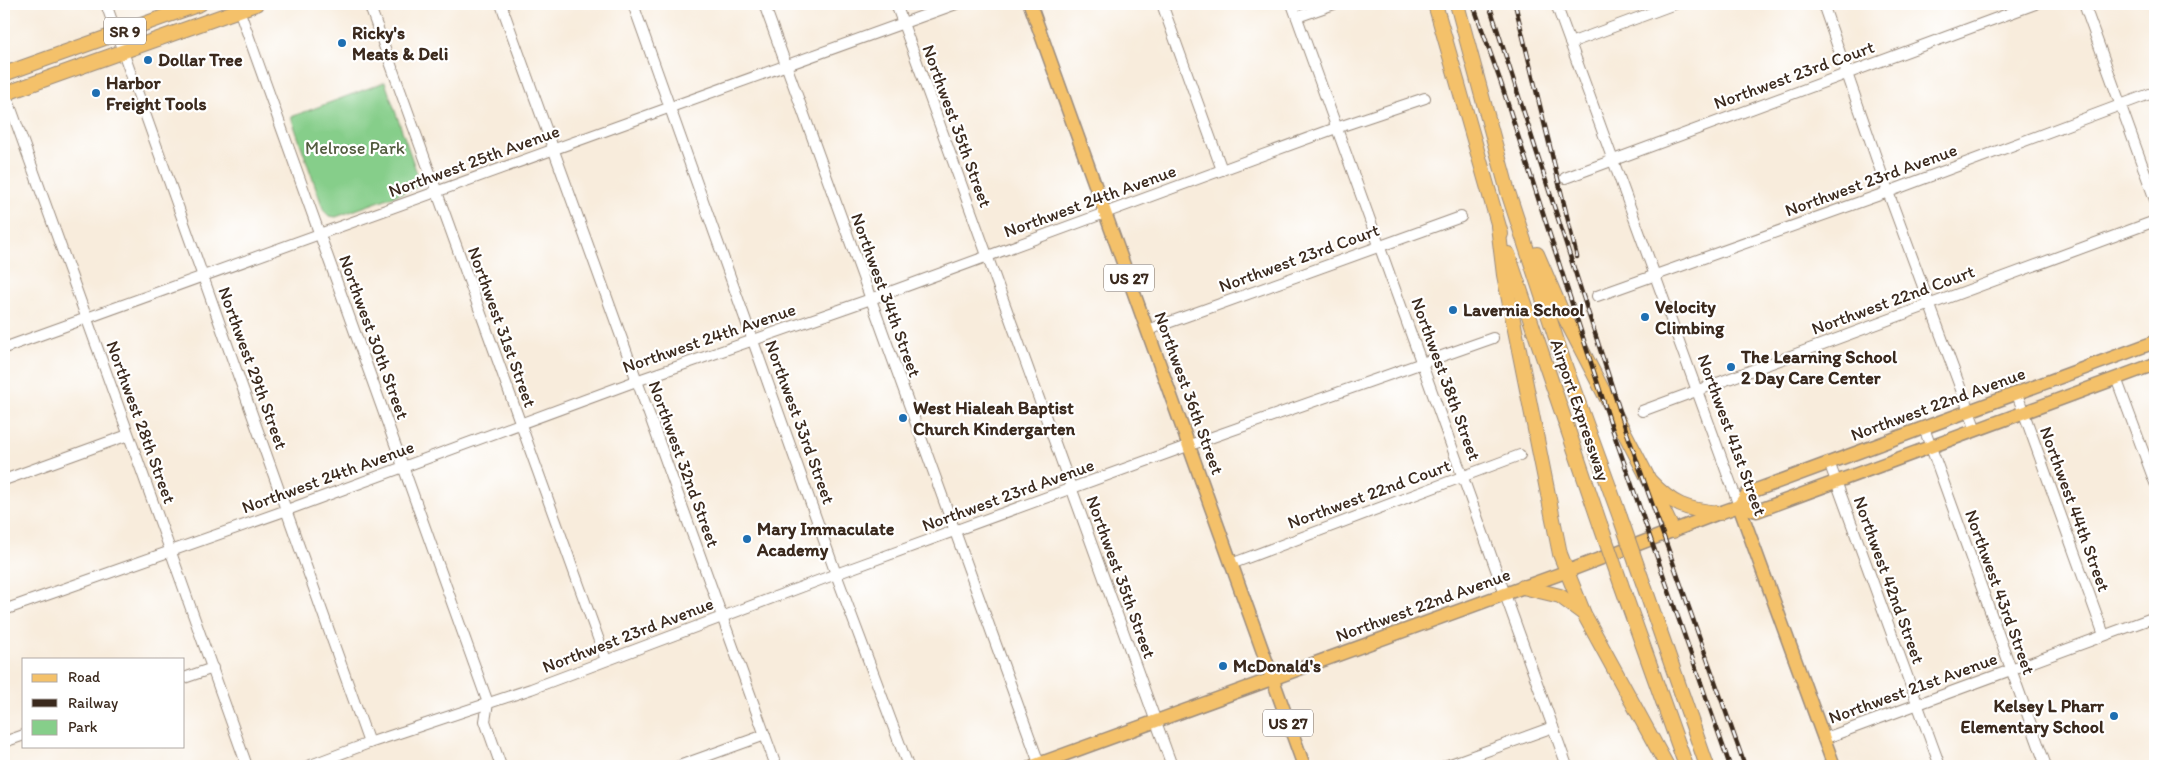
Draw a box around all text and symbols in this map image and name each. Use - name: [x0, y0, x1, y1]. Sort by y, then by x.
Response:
- road number: SR 9: [104, 18, 146, 44]
- place label: Ricky's Meats & Deli: [352, 22, 448, 65]
- street label: Northwest 23rd Court: [1711, 36, 1877, 114]
- marker: Ricky's Meats & Deli: [336, 37, 348, 49]
- street label: Northwest 35th Street: [917, 42, 997, 211]
- place label: Dollar Tree: [158, 49, 243, 71]
- marker: Dollar Tree: [142, 54, 154, 66]
- place label: Harbor Freight Tools: [106, 72, 207, 115]
- marker: Harbor Freight Tools: [90, 87, 102, 99]
- street label: Northwest 25th Avenue: [385, 120, 563, 202]
- park label: Melrose Park: [305, 137, 405, 159]
- street label: Northwest 23rd Avenue: [1782, 139, 1960, 221]
- street label: Northwest 24th Avenue: [1001, 160, 1179, 242]
- street label: Northwest 34th Street: [846, 210, 926, 380]
- street label: Northwest 23rd Court: [1216, 219, 1382, 297]
- street label: Northwest 31st Street: [463, 244, 541, 411]
- street label: Northwest 30th Street: [334, 252, 414, 422]
- street label: Northwest 22nd Court: [1809, 260, 1978, 340]
- road number: US 27: [1104, 264, 1154, 292]
- street label: Northwest 29th Street: [213, 284, 293, 452]
- street label: Northwest 38th Street: [1406, 294, 1486, 464]
- place label: Velocity Climbing: [1655, 296, 1725, 339]
- street label: Northwest 24th Avenue: [619, 298, 799, 378]
- place label: Lavernia School: [1463, 299, 1585, 321]
- marker: Lavernia School: [1447, 304, 1459, 316]
- street label: Northwest 36th Street: [1149, 309, 1229, 478]
- marker: Velocity Climbing: [1639, 311, 1651, 323]
- street label: Airport Expressway: [1545, 336, 1615, 484]
- street label: Northwest 33rd Street: [760, 337, 840, 507]
- street label: Northwest 28th Street: [101, 338, 181, 507]
- place label: The Learning School 2 Day Care Center: [1740, 346, 1898, 389]
- street label: Northwest 41st Street: [1693, 351, 1772, 519]
- marker: The Learning School 2 Day Care Center: [1725, 361, 1737, 373]
- street label: Northwest 22nd Avenue: [1848, 362, 2028, 446]
- street label: Northwest 32nd Street: [644, 378, 724, 550]
- place label: West Hialeah Baptist Church Kindergarten: [913, 397, 1075, 440]
- marker: West Hialeah Baptist Church Kindergarten: [897, 412, 909, 424]
- street label: Northwest 44th Street: [2035, 423, 2115, 595]
- street label: Northwest 24th Avenue: [239, 436, 417, 518]
- street label: Northwest 23rd Avenue: [919, 454, 1097, 536]
- street label: Northwest 22nd Court: [1285, 454, 1454, 534]
- street label: Northwest 35th Street: [1081, 493, 1161, 662]
- street label: Northwest 42nd Street: [1848, 493, 1930, 667]
- street label: Northwest 43rd Street: [1960, 507, 2040, 678]
- place label: Mary Immaculate Academy: [756, 518, 895, 561]
- marker: Mary Immaculate Academy: [741, 533, 753, 545]
- street label: Northwest 22nd Avenue: [1333, 563, 1513, 647]
- street label: Northwest 23rd Avenue: [539, 592, 717, 678]
- street label: Northwest 21st Avenue: [1826, 647, 2000, 729]
- place label: McDonald's: [1233, 655, 1321, 677]
- legend: [22, 658, 185, 748]
- marker: McDonald's: [1217, 660, 1229, 672]
- text: Road: [68, 668, 101, 686]
- text: Railway: [68, 694, 118, 712]
- place label: Kelsey L Pharr Elementary School: [1960, 695, 2105, 738]
- road number: US 27: [1263, 710, 1313, 736]
- marker: Kelsey L Pharr Elementary School: [2108, 710, 2120, 722]
- text: Park: [68, 718, 98, 736]

